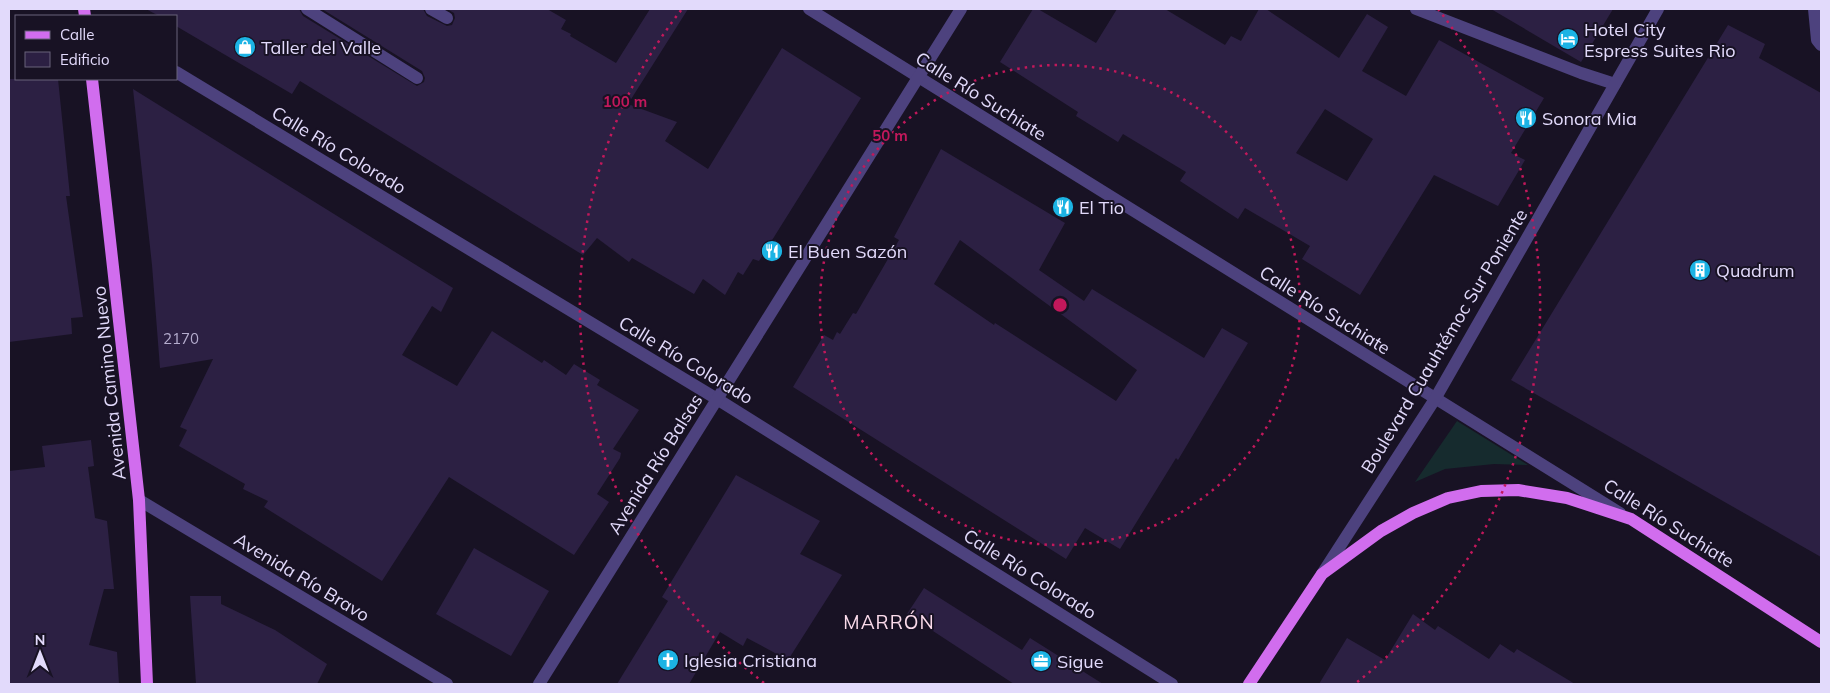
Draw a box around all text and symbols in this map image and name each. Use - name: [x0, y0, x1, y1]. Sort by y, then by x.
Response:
- legend: [15, 15, 178, 80]
- place label: Hotel City Espress Suites Rio: [1584, 18, 1735, 62]
- text: Calle: [60, 25, 94, 44]
- hotel icon: Hotel City Espress Suites Rio: [1556, 27, 1580, 51]
- shop icon: Taller del Valle: [233, 35, 257, 59]
- place label: Taller del Valle: [261, 36, 381, 59]
- street label: Calle Río Suchiate: [911, 47, 1051, 145]
- text: Edificio: [60, 50, 110, 69]
- text: 100 m: [603, 92, 647, 111]
- street label: Calle Río Colorado: [268, 101, 410, 199]
- restaurant icon: Sonora Mia: [1514, 106, 1538, 130]
- place label: Sonora Mia: [1542, 107, 1637, 130]
- text: 50 m: [872, 126, 908, 145]
- restaurant icon: El Tio: [1051, 195, 1075, 219]
- place label: El Tio: [1079, 196, 1124, 219]
- street label: Boulevard Cuauhtémoc Sur Poniente: [1356, 205, 1532, 477]
- restaurant icon: El Buen Sazón: [760, 239, 784, 263]
- place label: El Buen Sazón: [788, 240, 907, 263]
- building icon: Quadrum: [1688, 258, 1712, 282]
- place label: Quadrum: [1716, 259, 1795, 282]
- street label: Calle Río Suchiate: [1255, 261, 1395, 359]
- street label: Avenida Camino Nuevo: [87, 285, 131, 481]
- centre of rings: [1051, 296, 1069, 314]
- street label: Calle Río Colorado: [615, 311, 757, 409]
- house number: 2170: [163, 329, 199, 348]
- street label: Avenida Río Balsas: [603, 390, 707, 538]
- street label: Calle Río Suchiate: [1599, 474, 1739, 572]
- street label: Calle Río Colorado: [959, 524, 1101, 624]
- street label: Avenida Río Bravo: [230, 528, 374, 626]
- district label: MARRÓN: [843, 610, 935, 634]
- north arrow: [15, 628, 65, 678]
- text: N: [35, 631, 45, 649]
- church icon: Iglesia Cristiana: [656, 648, 680, 672]
- place label: Iglesia Cristiana: [684, 649, 817, 672]
- office icon: Sigue: [1029, 649, 1053, 673]
- place label: Sigue: [1057, 650, 1104, 673]

